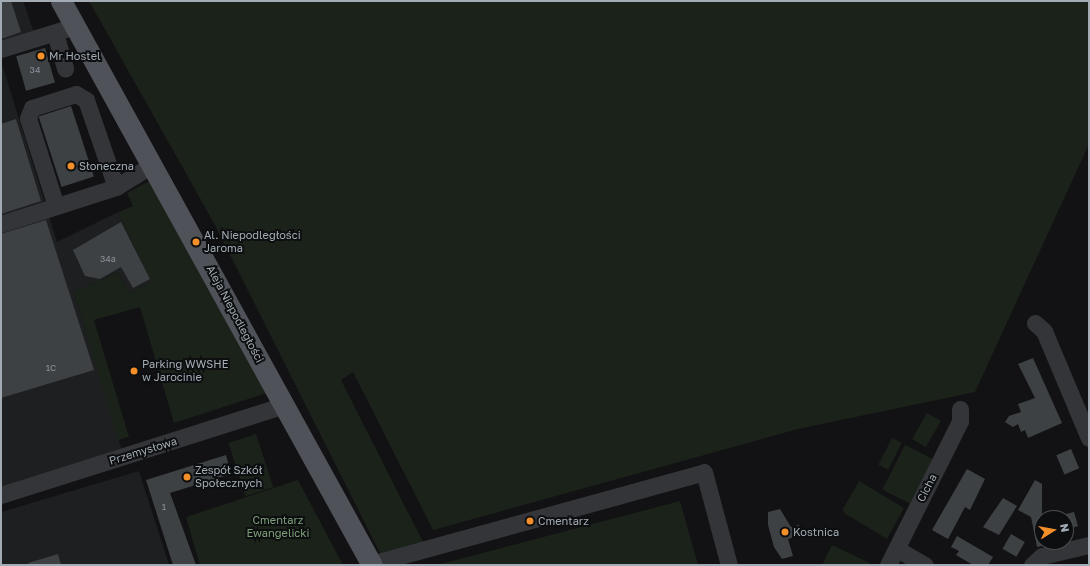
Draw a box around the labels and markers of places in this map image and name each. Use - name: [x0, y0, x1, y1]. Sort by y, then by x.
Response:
- place label: Mr Hostel: [49, 49, 101, 63]
- marker: Mr Hostel: [36, 51, 46, 61]
- place label: Słoneczna: [79, 159, 134, 173]
- marker: Słoneczna: [66, 161, 76, 171]
- place label: Al. Niepodległości Jaroma: [204, 229, 301, 255]
- marker: Al. Niepodległości Jaroma: [191, 237, 201, 247]
- place label: Parking WWSHE w Jarocinie: [142, 358, 228, 384]
- marker: Parking WWSHE w Jarocinie: [129, 366, 139, 376]
- place label: Zespół Szkół Społecznych: [195, 464, 263, 490]
- marker: Zespół Szkół Społecznych: [182, 472, 192, 482]
- place label: Cmentarz: [538, 514, 589, 528]
- marker: Cmentarz: [525, 516, 535, 526]
- place label: Kostnica: [793, 525, 839, 539]
- marker: Kostnica: [780, 527, 790, 537]

